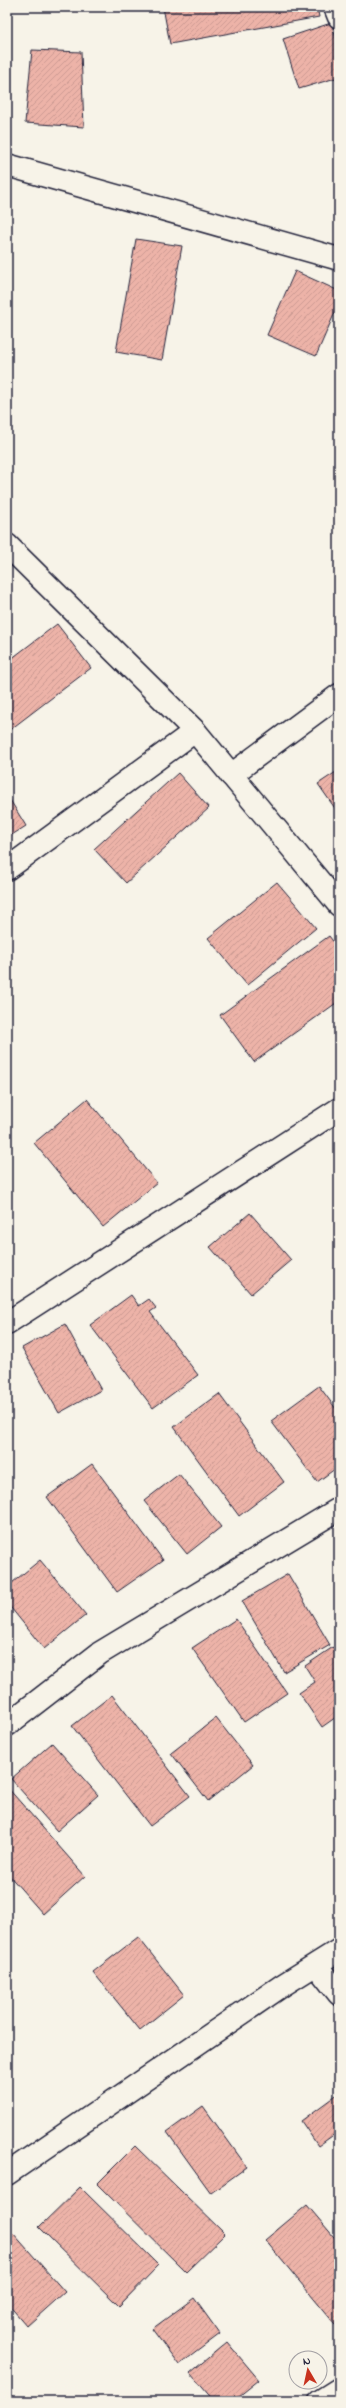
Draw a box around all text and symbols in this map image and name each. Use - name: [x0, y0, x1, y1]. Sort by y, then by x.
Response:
- north arrow: [288, 2350, 328, 2390]
- text: N: [302, 2353, 312, 2370]

